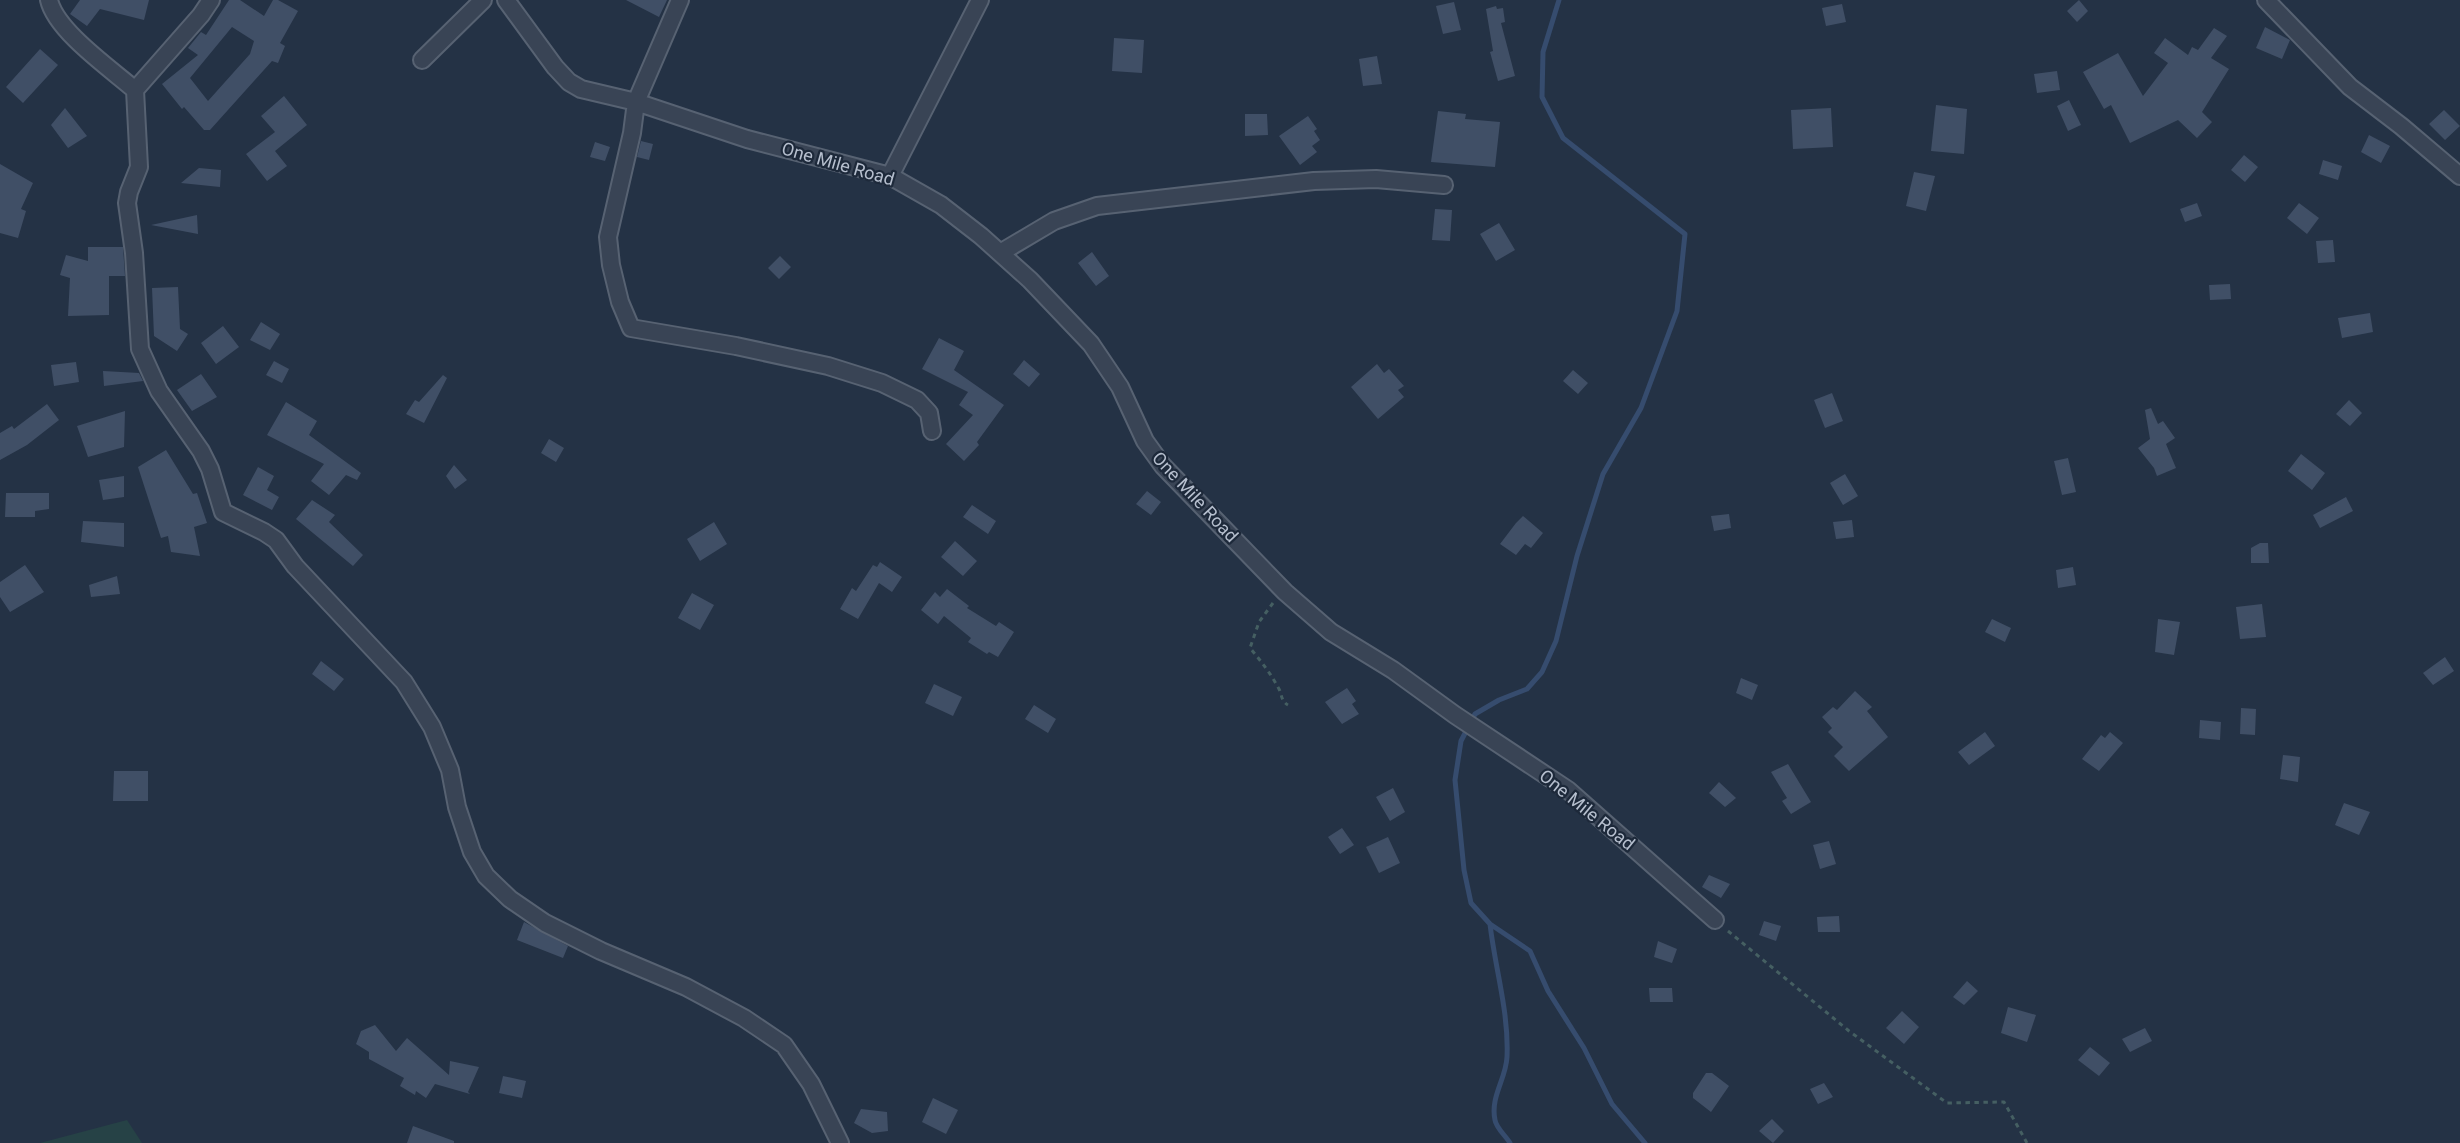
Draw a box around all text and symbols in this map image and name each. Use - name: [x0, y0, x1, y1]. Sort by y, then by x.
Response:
- street label: One Mile Road: [779, 137, 897, 190]
- street label: One Mile Road: [1148, 447, 1243, 546]
- street label: One Mile Road: [1536, 765, 1639, 854]

